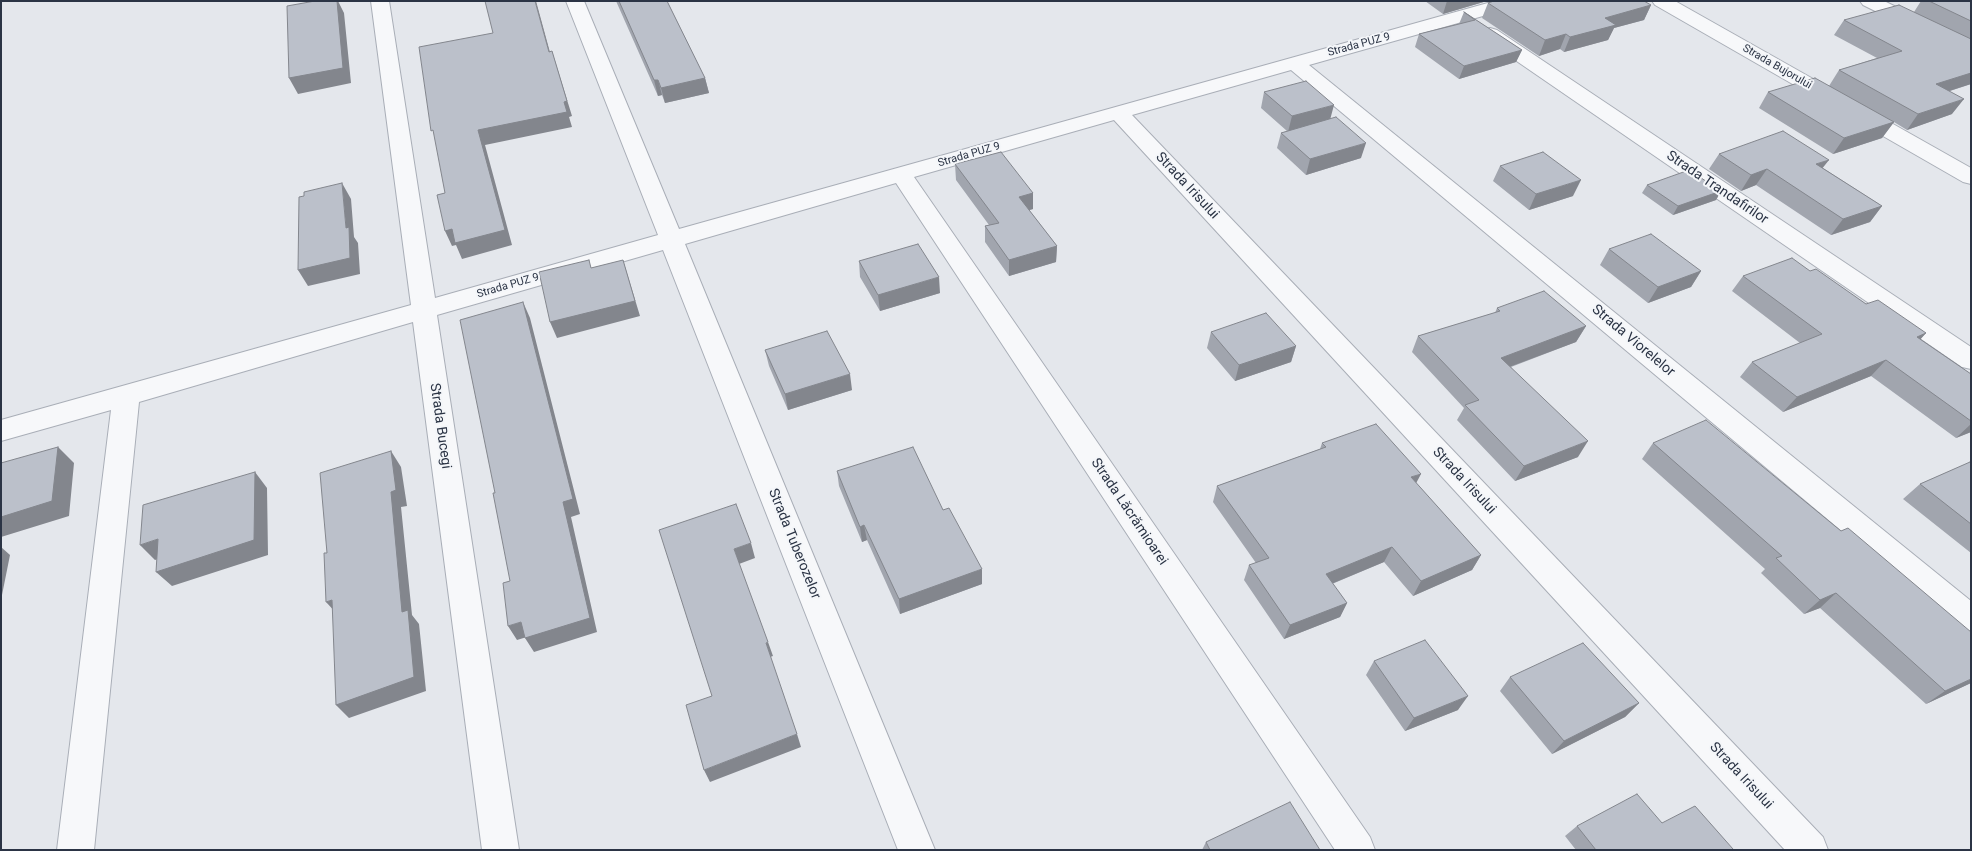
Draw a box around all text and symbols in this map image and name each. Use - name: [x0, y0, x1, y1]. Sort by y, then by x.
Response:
- street label: Strada PUZ 9: [1326, 30, 1392, 60]
- street label: Strada Bujorului: [1740, 42, 1814, 92]
- street label: Strada PUZ 9: [936, 140, 1002, 170]
- street label: Strada Trandafirilor: [1663, 148, 1771, 228]
- street label: Strada Irisului: [1152, 149, 1222, 223]
- street label: Strada PUZ 9: [475, 271, 541, 301]
- street label: Strada Viorelelor: [1588, 301, 1678, 381]
- street label: Strada Bucegi: [426, 382, 454, 470]
- street label: Strada Irisului: [1429, 444, 1499, 518]
- street label: Strada Lăcrămioarei: [1087, 455, 1171, 569]
- street label: Strada Tuberozelor: [764, 486, 824, 602]
- street label: Strada Irisului: [1706, 739, 1776, 813]

